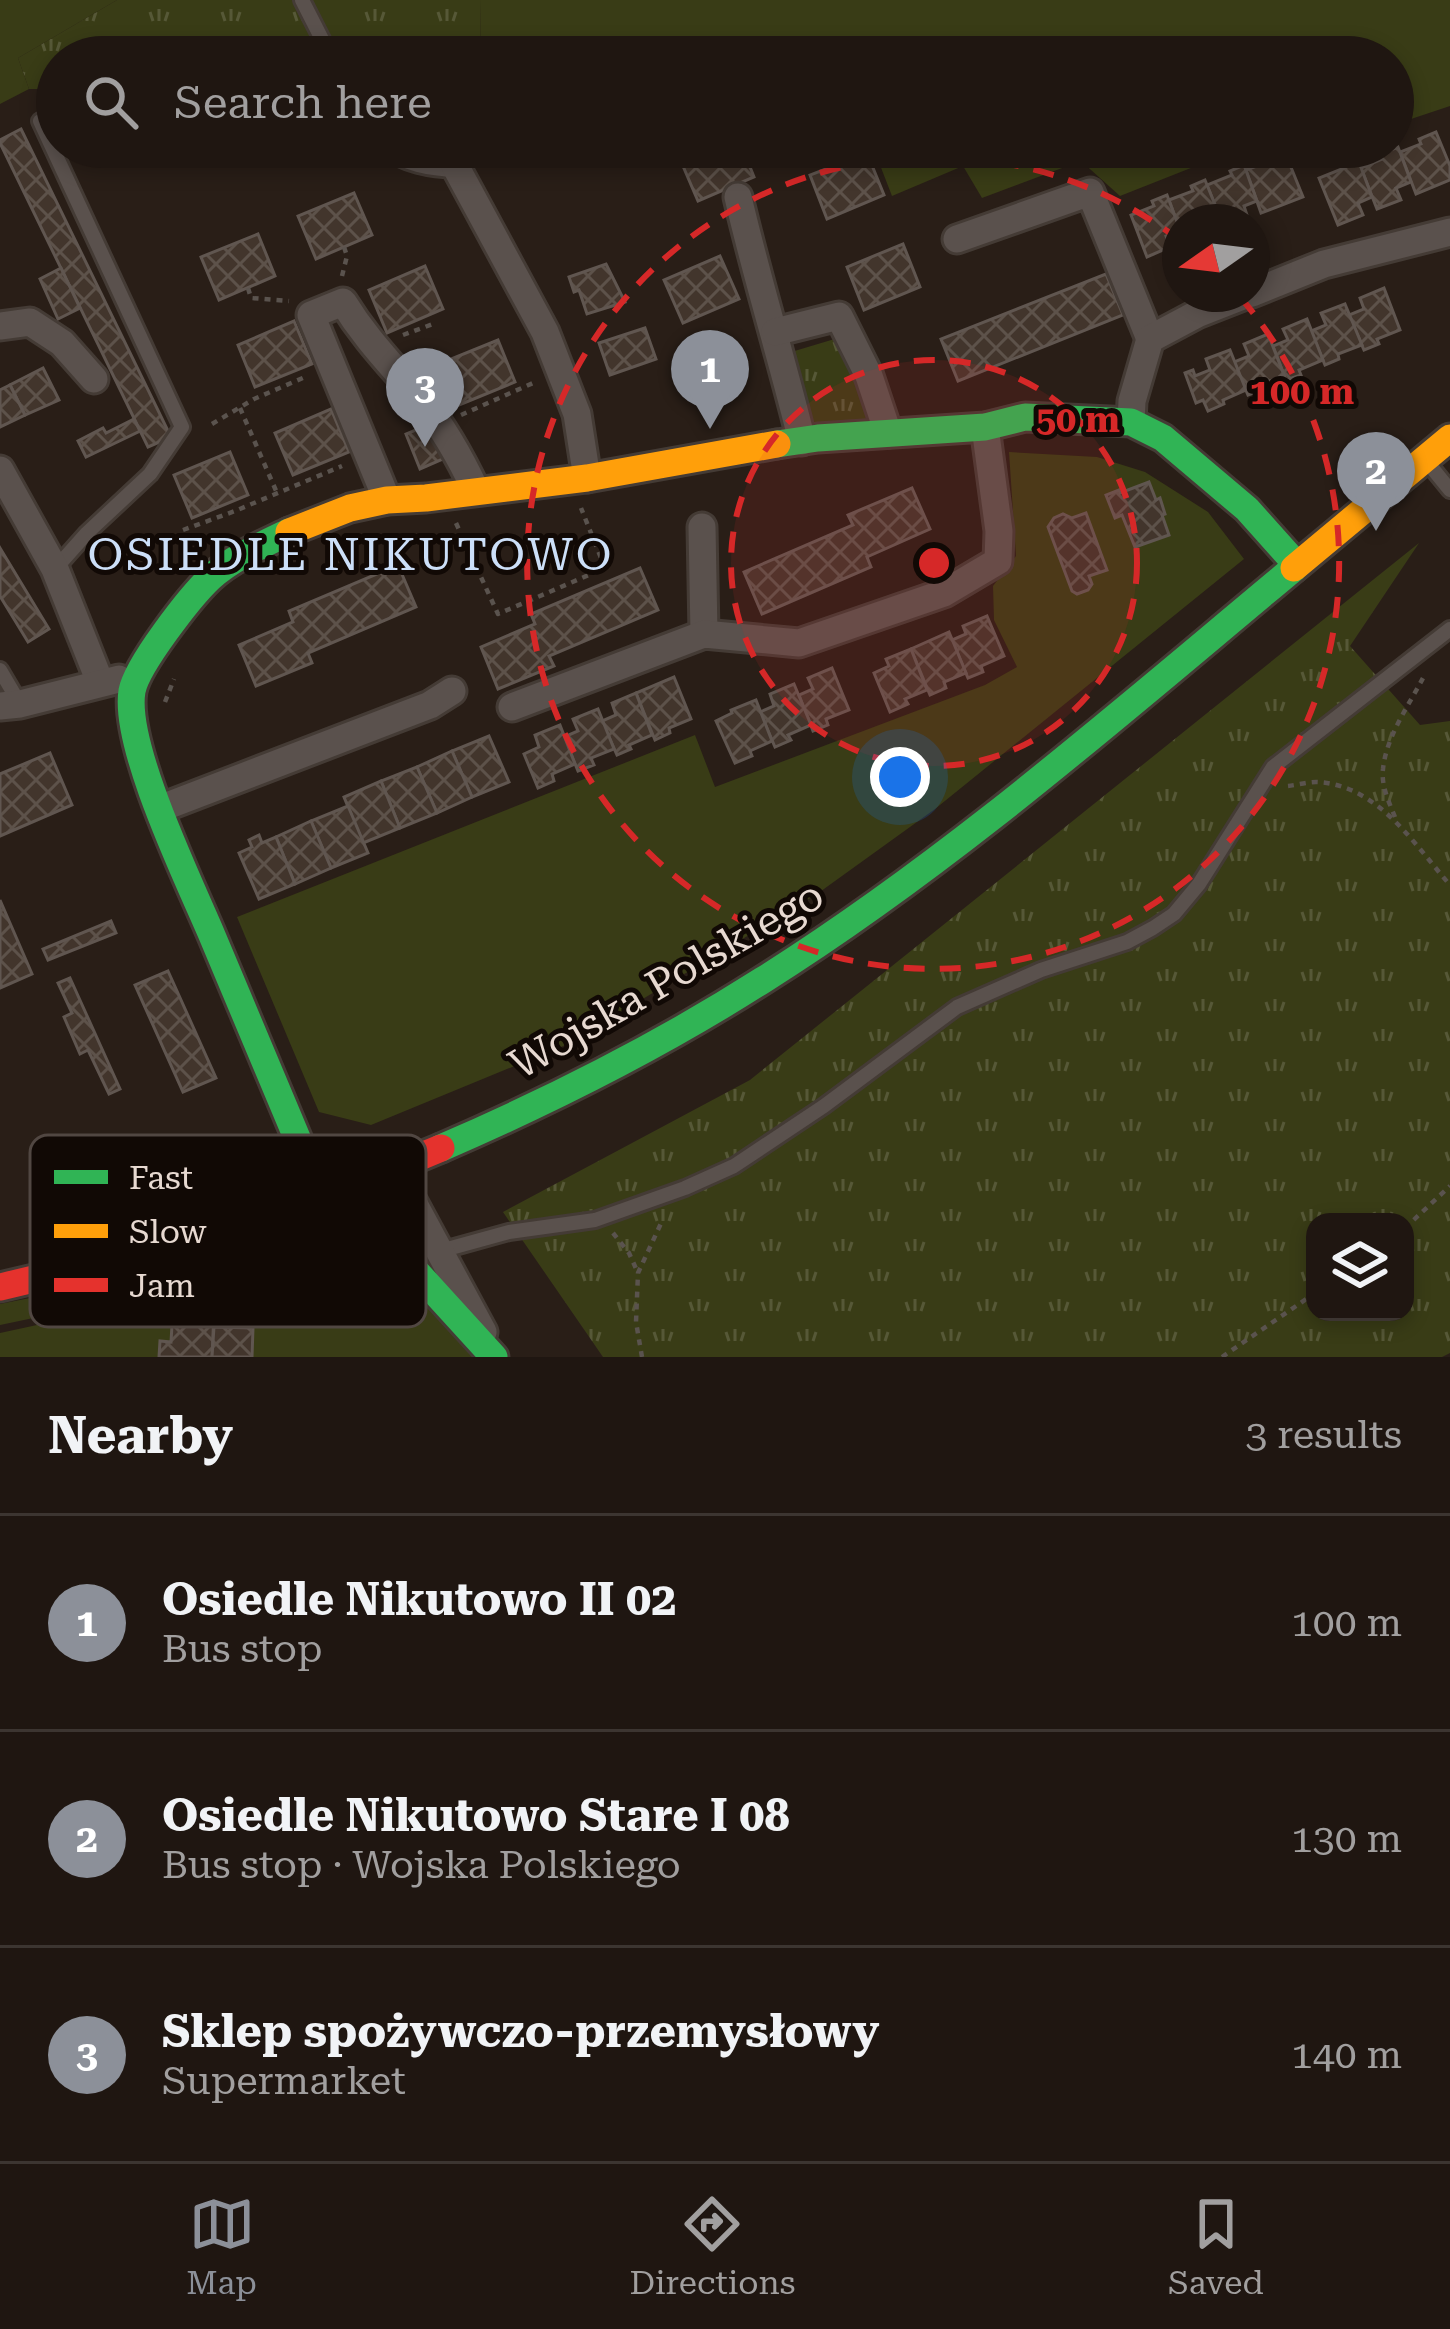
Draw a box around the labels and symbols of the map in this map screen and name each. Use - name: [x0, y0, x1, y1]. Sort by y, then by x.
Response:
- north arrow: [1162, 204, 1270, 312]
- pin: 1: [671, 330, 749, 429]
- pin: 3: [386, 348, 464, 447]
- text: 100 m: [1250, 371, 1354, 413]
- text: 50 m: [1036, 399, 1120, 441]
- pin: 2: [1337, 432, 1415, 531]
- district label: OSIEDLE NIKUTOWO: [88, 528, 614, 581]
- centre of rings: [913, 542, 955, 584]
- your location: [870, 747, 930, 807]
- street label: Wojska Polskiego: [501, 870, 832, 1089]
- legend: [30, 1135, 426, 1327]
- text: Fast: [129, 1158, 193, 1197]
- text: Slow: [129, 1212, 207, 1251]
- text: Jam: [129, 1266, 195, 1305]

